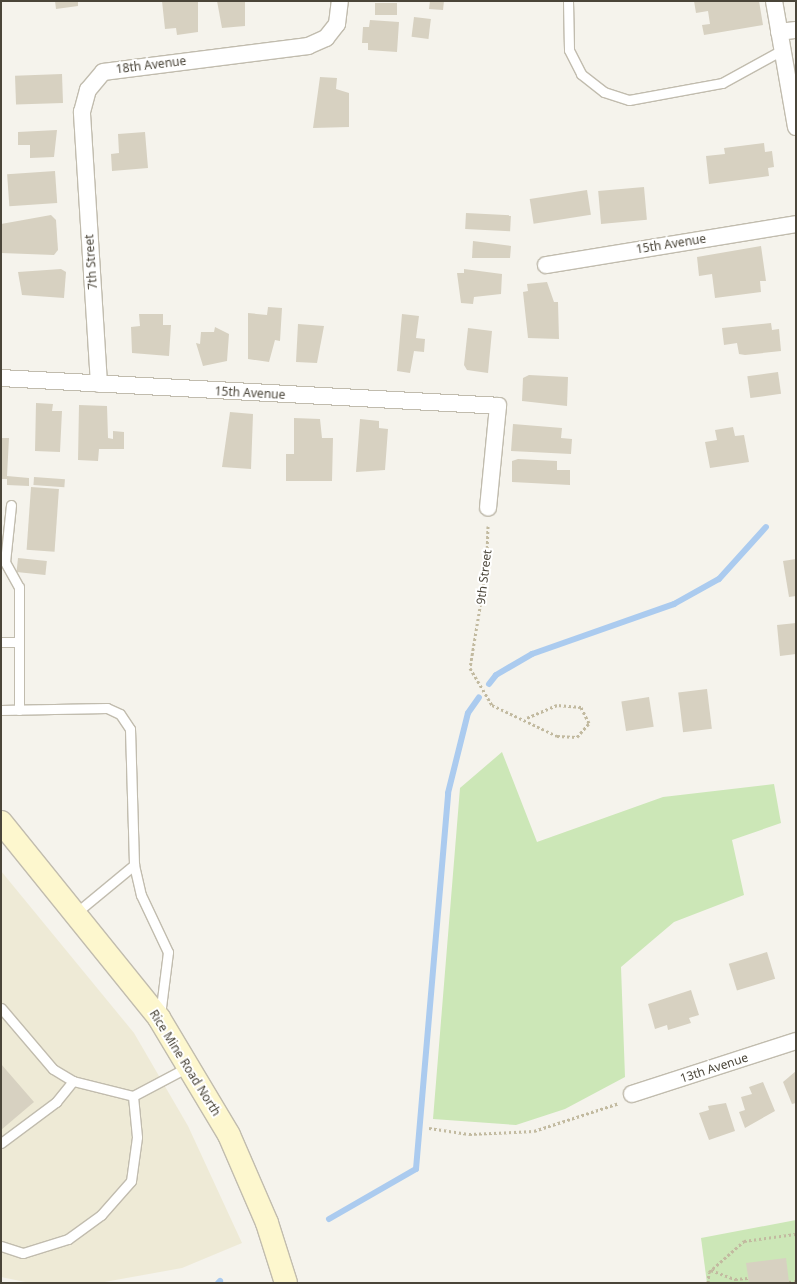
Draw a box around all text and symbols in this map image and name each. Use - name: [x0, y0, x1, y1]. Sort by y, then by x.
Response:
- street label: 18th Avenue: [115, 54, 187, 76]
- street label: 15th Avenue: [635, 231, 707, 257]
- street label: 7th Street: [82, 234, 100, 290]
- street label: 15th Avenue: [214, 384, 286, 402]
- street label: 9th Street: [473, 549, 495, 605]
- street label: Rice Mine Road North: [146, 1007, 224, 1119]
- street label: 13th Avenue: [678, 1050, 750, 1086]

